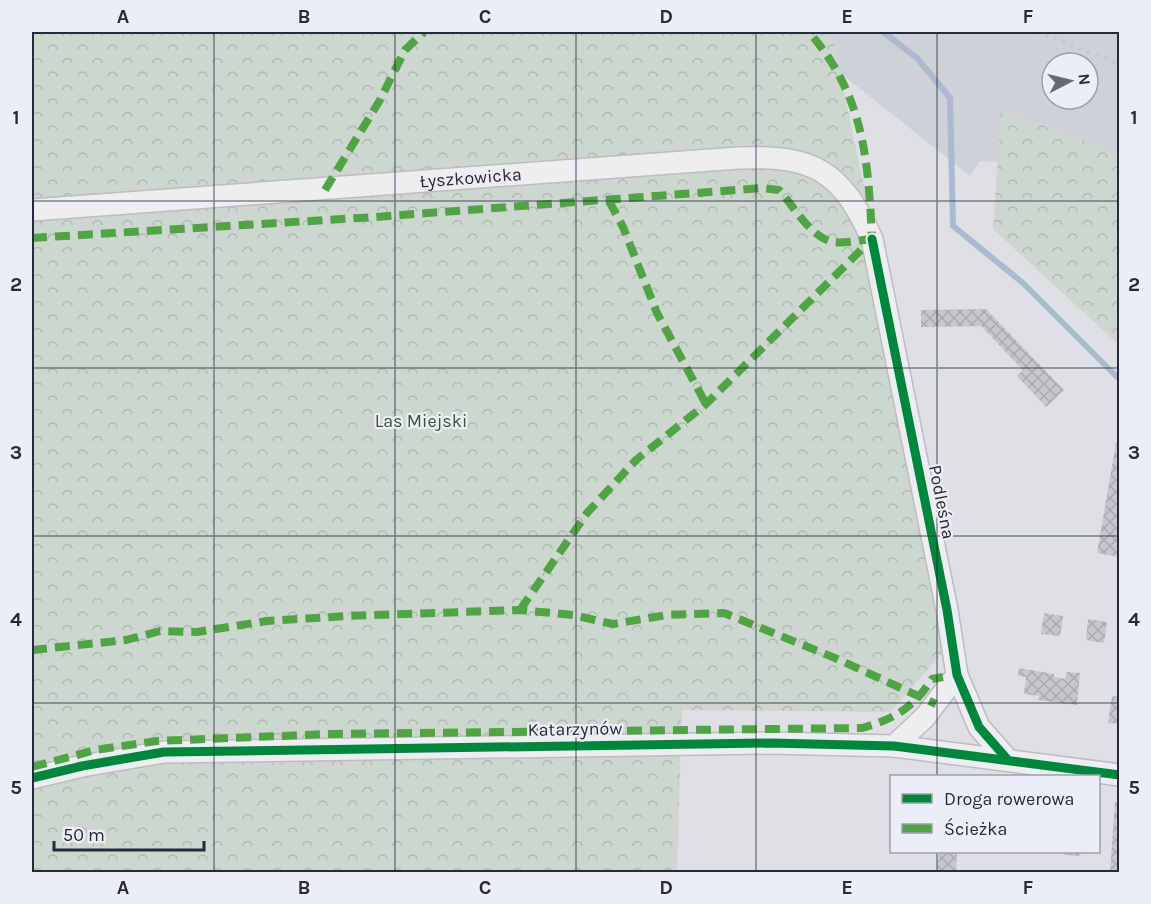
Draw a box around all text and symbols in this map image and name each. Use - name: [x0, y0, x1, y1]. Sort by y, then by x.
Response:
- text: A: [117, 5, 130, 28]
- text: B: [298, 5, 310, 28]
- text: C: [479, 5, 491, 28]
- text: D: [659, 5, 673, 28]
- text: E: [841, 5, 853, 28]
- text: F: [1023, 5, 1034, 28]
- north arrow: [1040, 51, 1100, 111]
- text: N: [1074, 72, 1095, 86]
- text: 1: [12, 106, 20, 129]
- text: 1: [1130, 106, 1138, 129]
- street label: Łyszkowicka: [419, 163, 523, 192]
- text: 2: [10, 273, 22, 296]
- text: 2: [1128, 273, 1140, 296]
- park label: Las Miejski: [375, 410, 467, 432]
- text: 3: [10, 441, 22, 464]
- text: 3: [1128, 441, 1140, 464]
- street label: Podleśna: [924, 463, 960, 541]
- text: 4: [10, 608, 22, 631]
- text: 4: [1128, 608, 1140, 631]
- street label: Katarzynów: [527, 717, 623, 741]
- legend: [890, 775, 1100, 853]
- text: 5: [10, 776, 22, 799]
- text: 5: [1128, 776, 1140, 799]
- text: Droga rowerowa: [944, 788, 1075, 810]
- scale bar: [54, 814, 204, 852]
- text: Ścieżka: [944, 817, 1007, 840]
- text: 50 m: [63, 824, 105, 846]
- text: A: [117, 876, 130, 899]
- text: B: [298, 876, 310, 899]
- text: C: [479, 876, 491, 899]
- text: D: [659, 876, 673, 899]
- text: E: [841, 876, 853, 899]
- text: F: [1023, 876, 1034, 899]

